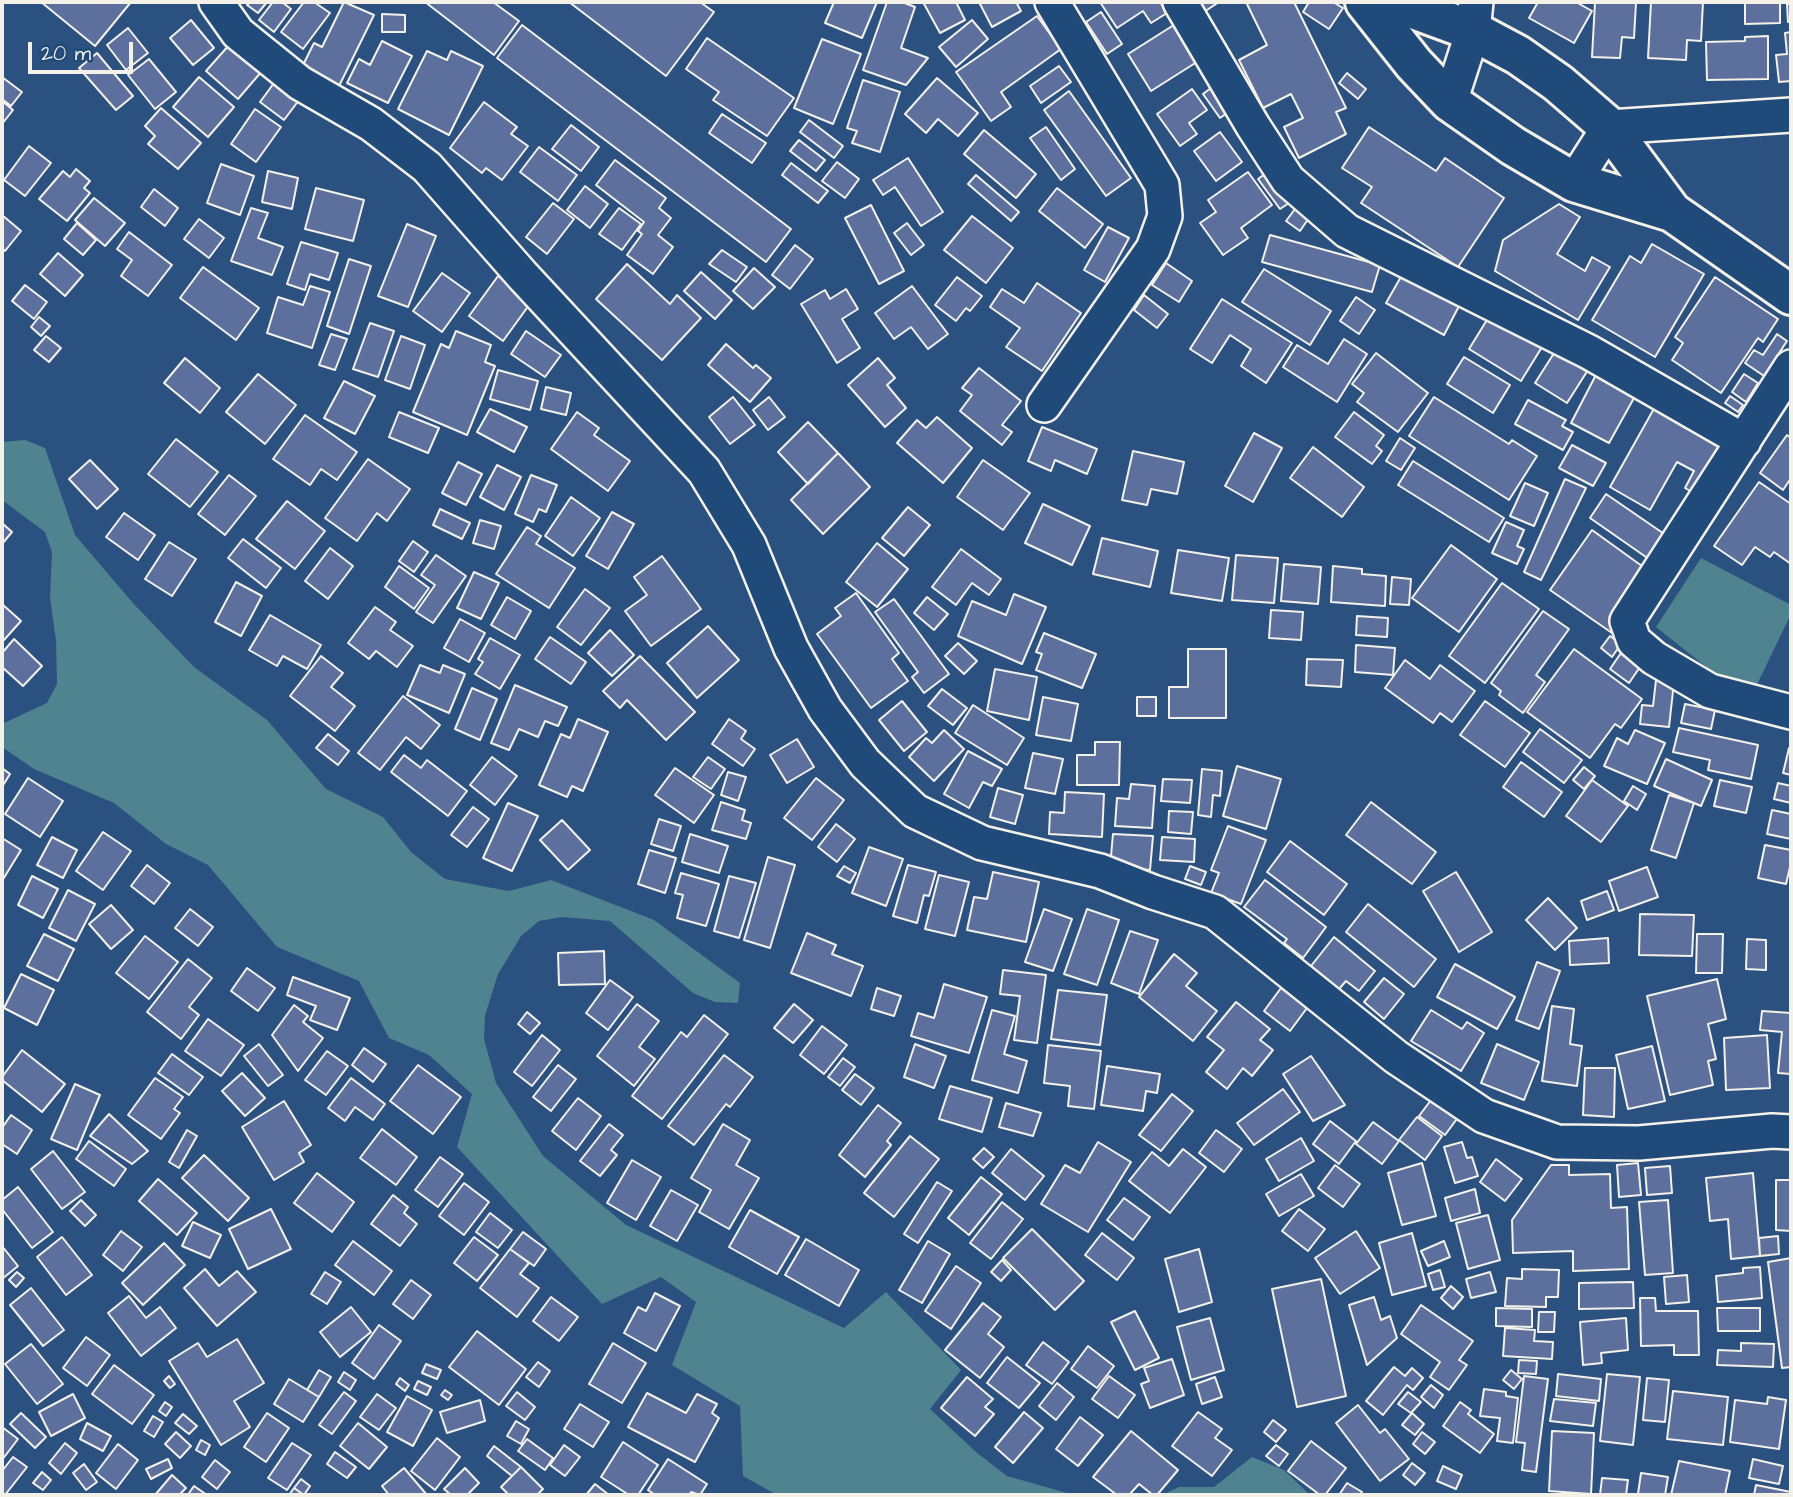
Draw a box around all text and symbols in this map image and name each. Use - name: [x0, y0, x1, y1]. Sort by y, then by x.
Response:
- scale bar: [32, 28, 136, 72]
- text: 20 m: [41, 39, 91, 68]

